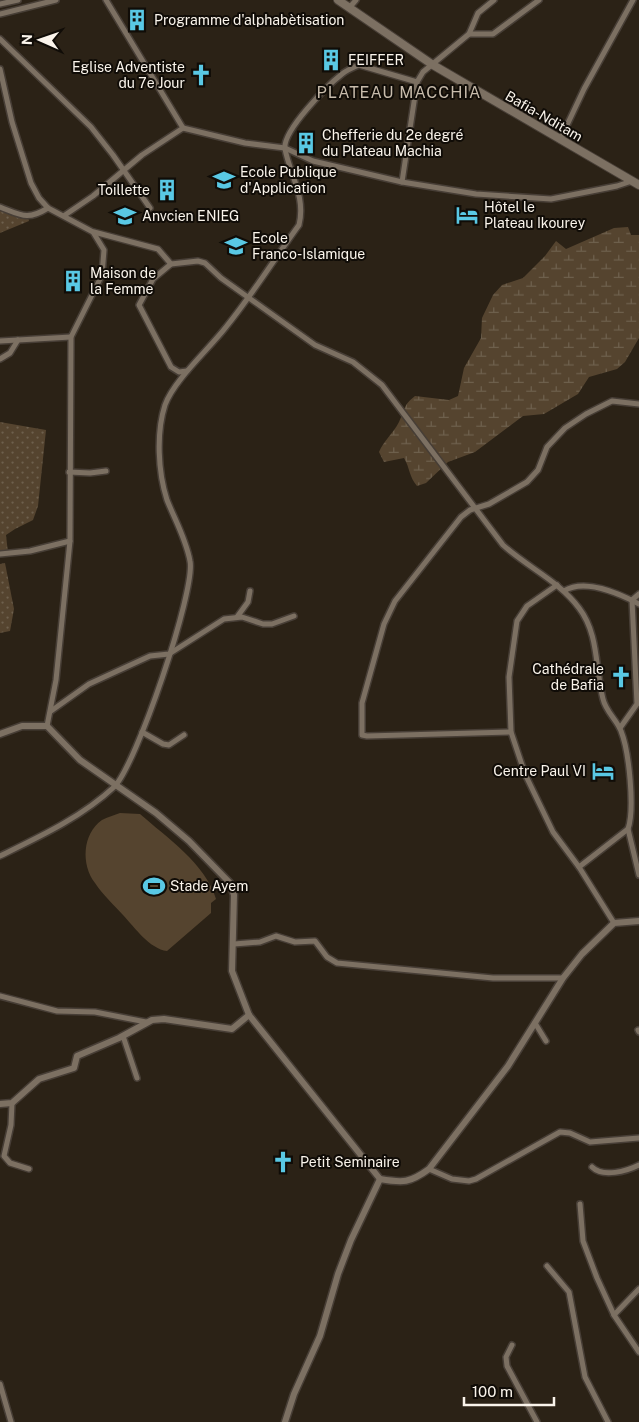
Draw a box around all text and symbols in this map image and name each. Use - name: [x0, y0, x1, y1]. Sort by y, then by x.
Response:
- building icon: Programme d'alphabètisation: [124, 7, 150, 33]
- place label: Programme d'alphabètisation: [154, 12, 344, 28]
- north arrow: [15, 15, 65, 65]
- text: N: [19, 34, 35, 45]
- building icon: FEIFFER: [318, 47, 344, 73]
- place label: FEIFFER: [348, 52, 404, 68]
- place label: Eglise Adventiste du 7e Jour: [72, 59, 185, 91]
- church icon: Eglise Adventiste du 7e Jour: [188, 62, 214, 88]
- district label: PLATEAU MACCHIA: [317, 83, 481, 102]
- street label: Bafia-Nditam: [503, 87, 585, 145]
- place label: Chefferie du 2e degré du Plateau Machia: [322, 127, 464, 159]
- building icon: Chefferie du 2e degré du Plateau Machia: [293, 130, 319, 156]
- place label: Ecole Publique d'Application: [240, 164, 337, 196]
- school or university icon: Ecole Publique d'Application: [211, 167, 237, 193]
- building icon: Toillette: [154, 177, 180, 203]
- place label: Toillette: [98, 182, 150, 198]
- place label: Hôtel le Plateau Ikourey: [484, 199, 586, 231]
- hotel icon: Hôtel le Plateau Ikourey: [454, 202, 480, 228]
- school or university icon: Anvcien ENIEG: [112, 203, 138, 229]
- place label: Anvcien ENIEG: [142, 208, 239, 224]
- place label: Ecole Franco-Islamique: [252, 230, 365, 262]
- school or university icon: Ecole Franco-Islamique: [223, 233, 249, 259]
- place label: Maison de la Femme: [90, 265, 156, 297]
- building icon: Maison de la Femme: [60, 268, 86, 294]
- place label: Cathédrale de Bafia: [532, 661, 604, 693]
- church icon: Cathédrale de Bafia: [608, 664, 634, 690]
- hotel icon: Centre Paul VI: [590, 758, 616, 784]
- place label: Centre Paul VI: [493, 763, 586, 779]
- sports icon: Stade Ayem: [141, 873, 167, 899]
- place label: Stade Ayem: [170, 878, 248, 894]
- church icon: Petit Seminaire: [270, 1149, 296, 1175]
- place label: Petit Seminaire: [300, 1154, 400, 1170]
- scale bar: [464, 1374, 554, 1406]
- text: 100 m: [472, 1383, 513, 1400]

